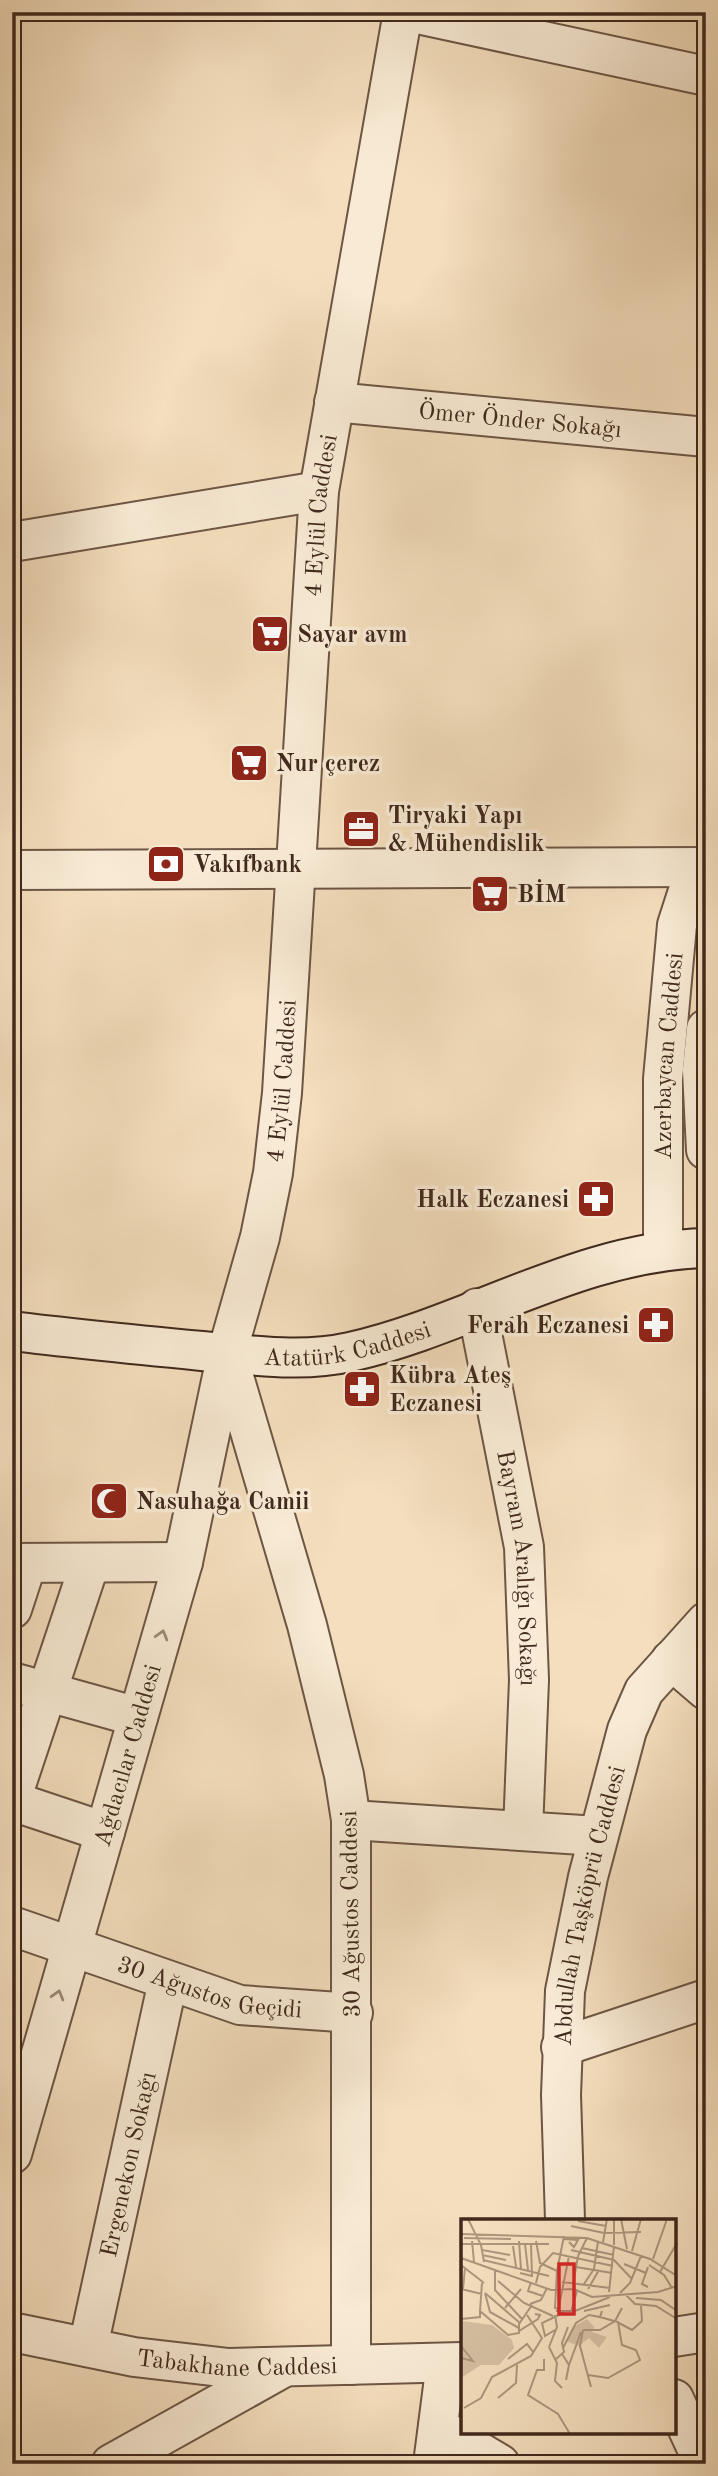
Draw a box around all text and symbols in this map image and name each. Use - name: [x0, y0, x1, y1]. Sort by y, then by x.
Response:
- street label: Ömer Önder Sokağı: [417, 396, 623, 443]
- street label: 4 Eylül Caddesi: [303, 433, 343, 597]
- supermarket icon: Sayar avm: [249, 613, 291, 655]
- place label: Sayar avm: [297, 624, 407, 648]
- supermarket icon: Nur çerez: [228, 742, 270, 784]
- place label: Nur çerez: [276, 753, 380, 777]
- place label: Tiryaki Yapı & Mühendislik: [388, 805, 545, 857]
- office icon: Tiryaki Yapı & Mühendislik: [340, 808, 382, 850]
- bank icon: Vakıfbank: [145, 843, 187, 885]
- place label: Vakıfbank: [193, 854, 302, 878]
- supermarket icon: BİM: [469, 873, 511, 915]
- place label: BİM: [517, 879, 566, 908]
- street label: Azerbaycan Caddesi: [653, 952, 688, 1160]
- street label: 4 Eylül Caddesi: [264, 999, 302, 1164]
- pharmacy icon: Halk Eczanesi: [575, 1178, 617, 1220]
- place label: Halk Eczanesi: [416, 1189, 569, 1213]
- pharmacy icon: Ferah Eczanesi: [635, 1304, 677, 1346]
- place label: Ferah Eczanesi: [467, 1315, 629, 1339]
- street label: Atatürk Caddesi: [263, 1319, 434, 1372]
- place label: Kübra Ateş Eczanesi: [389, 1365, 511, 1417]
- pharmacy icon: Kübra Ateş Eczanesi: [341, 1368, 383, 1410]
- street label: Bayram Aralığı Sokağı: [491, 1448, 539, 1687]
- mosque icon: Nasuhağa Camii: [88, 1480, 130, 1522]
- place label: Nasuhağa Camii: [136, 1491, 309, 1515]
- one-way arrow: [153, 1629, 168, 1641]
- street label: Ağdacılar Caddesi: [91, 1662, 167, 1850]
- street label: Abdullah Taşköprü Caddesi: [553, 1764, 631, 2047]
- street label: 30 Ağustos Caddesi: [338, 1810, 366, 2018]
- street label: 30 Ağustos Geçidi: [114, 1953, 303, 2023]
- one-way arrow: [50, 1989, 64, 2001]
- street label: Ergenekon Sokağı: [98, 2070, 162, 2260]
- inset map: [461, 2219, 676, 2434]
- street label: Tabakhane Caddesi: [135, 2347, 338, 2382]

